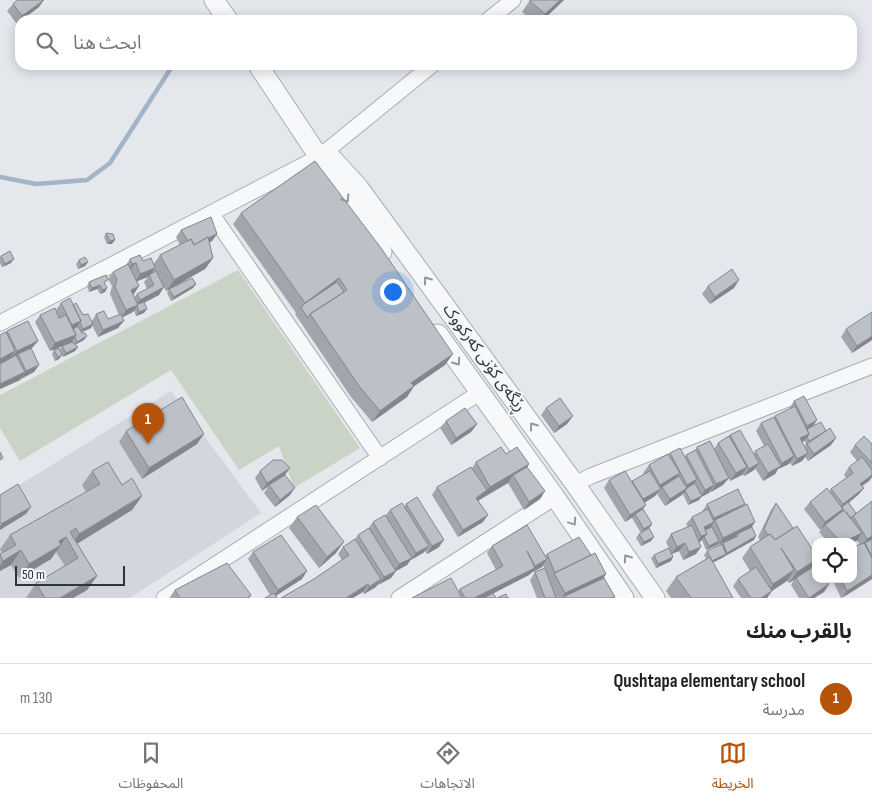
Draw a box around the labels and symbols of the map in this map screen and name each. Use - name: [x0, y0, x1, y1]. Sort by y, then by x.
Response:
- one-way arrow: [340, 193, 349, 203]
- one-way arrow: [424, 276, 433, 286]
- your location: [380, 279, 406, 305]
- street label: ڕێگەی کۆنی کەرکووک: [436, 300, 529, 418]
- one-way arrow: [451, 356, 460, 366]
- pin: 1: [132, 403, 164, 444]
- one-way arrow: [530, 422, 539, 432]
- one-way arrow: [566, 517, 576, 526]
- one-way arrow: [624, 554, 633, 564]
- scale bar: [15, 563, 125, 586]

